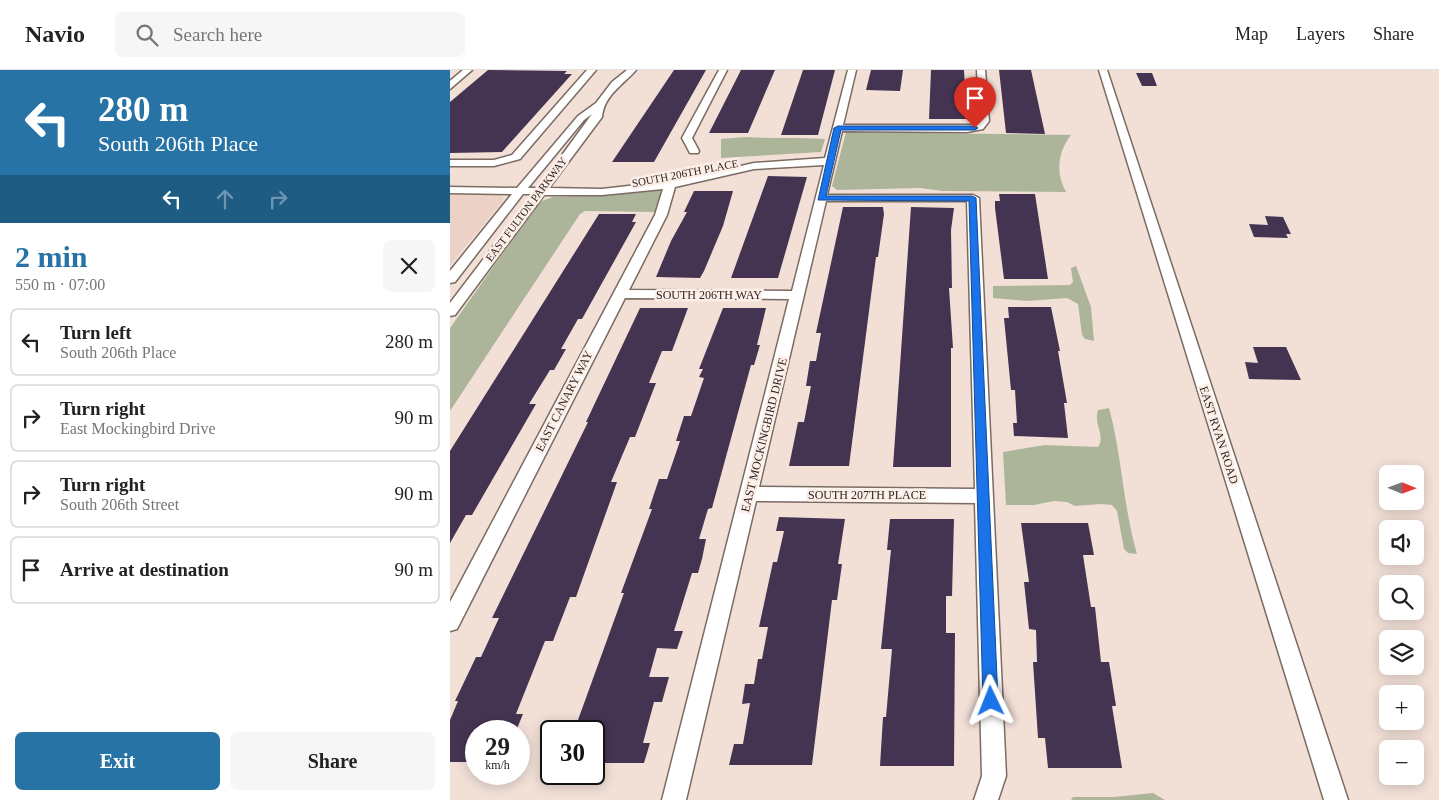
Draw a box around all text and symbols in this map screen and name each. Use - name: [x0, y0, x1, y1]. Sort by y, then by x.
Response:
- search box: [115, 12, 465, 57]
- text: Navio: [25, 21, 85, 47]
- icon: search: [133, 21, 161, 49]
- text: Search here: [173, 24, 262, 45]
- text: Map: [1235, 24, 1268, 44]
- text: Layers: [1296, 24, 1345, 44]
- text: Share: [1373, 24, 1414, 44]
- pin: [954, 77, 996, 128]
- icon: arrive: [961, 84, 989, 112]
- icon: left: [15, 90, 80, 155]
- text: 280 m: [98, 90, 188, 129]
- text: South 206th Place: [98, 131, 258, 156]
- street label: EAST FULTON PARKWAY: [483, 154, 569, 263]
- street label: SOUTH 206TH PLACE: [631, 157, 740, 189]
- icon: left: [158, 185, 186, 213]
- icon: ahead: [211, 185, 239, 213]
- icon: right: [264, 185, 292, 213]
- text: 2 min: [15, 240, 88, 273]
- button: close: [383, 240, 435, 292]
- text: 550 m · 07:00: [15, 276, 105, 293]
- street label: SOUTH 206TH WAY: [656, 288, 762, 302]
- text: Turn left: [60, 322, 132, 343]
- icon: left: [17, 328, 45, 356]
- text: 280 m: [385, 331, 433, 352]
- text: South 206th Place: [60, 344, 176, 361]
- street label: EAST CANARY WAY: [532, 348, 596, 454]
- street label: EAST MOCKINGBIRD DRIVE: [738, 356, 790, 514]
- street label: EAST RYAN ROAD: [1197, 384, 1241, 486]
- text: Turn right: [60, 398, 145, 419]
- icon: right: [17, 404, 45, 432]
- text: 90 m: [394, 407, 433, 428]
- text: East Mockingbird Drive: [60, 420, 216, 437]
- north arrow: [1379, 465, 1424, 510]
- map controls: [1379, 465, 1424, 785]
- text: Turn right: [60, 474, 145, 495]
- icon: right: [17, 480, 45, 508]
- text: 90 m: [394, 483, 433, 504]
- street label: SOUTH 207TH PLACE: [808, 488, 926, 502]
- text: South 206th Street: [60, 496, 179, 513]
- button: sound: [1379, 520, 1424, 565]
- icon: arrive: [17, 556, 45, 584]
- text: Arrive at destination: [60, 559, 229, 580]
- text: 90 m: [394, 559, 433, 580]
- button: search: [1379, 575, 1424, 620]
- button: layers: [1379, 630, 1424, 675]
- position arrow: [964, 674, 1016, 726]
- button: +: [1379, 685, 1424, 730]
- speed limit sign: 30: [540, 720, 605, 785]
- button: Exit: [15, 732, 220, 790]
- button: Share: [230, 732, 435, 790]
- text: 29: [485, 733, 510, 760]
- button: −: [1379, 740, 1424, 785]
- text: km/h: [485, 758, 510, 772]

